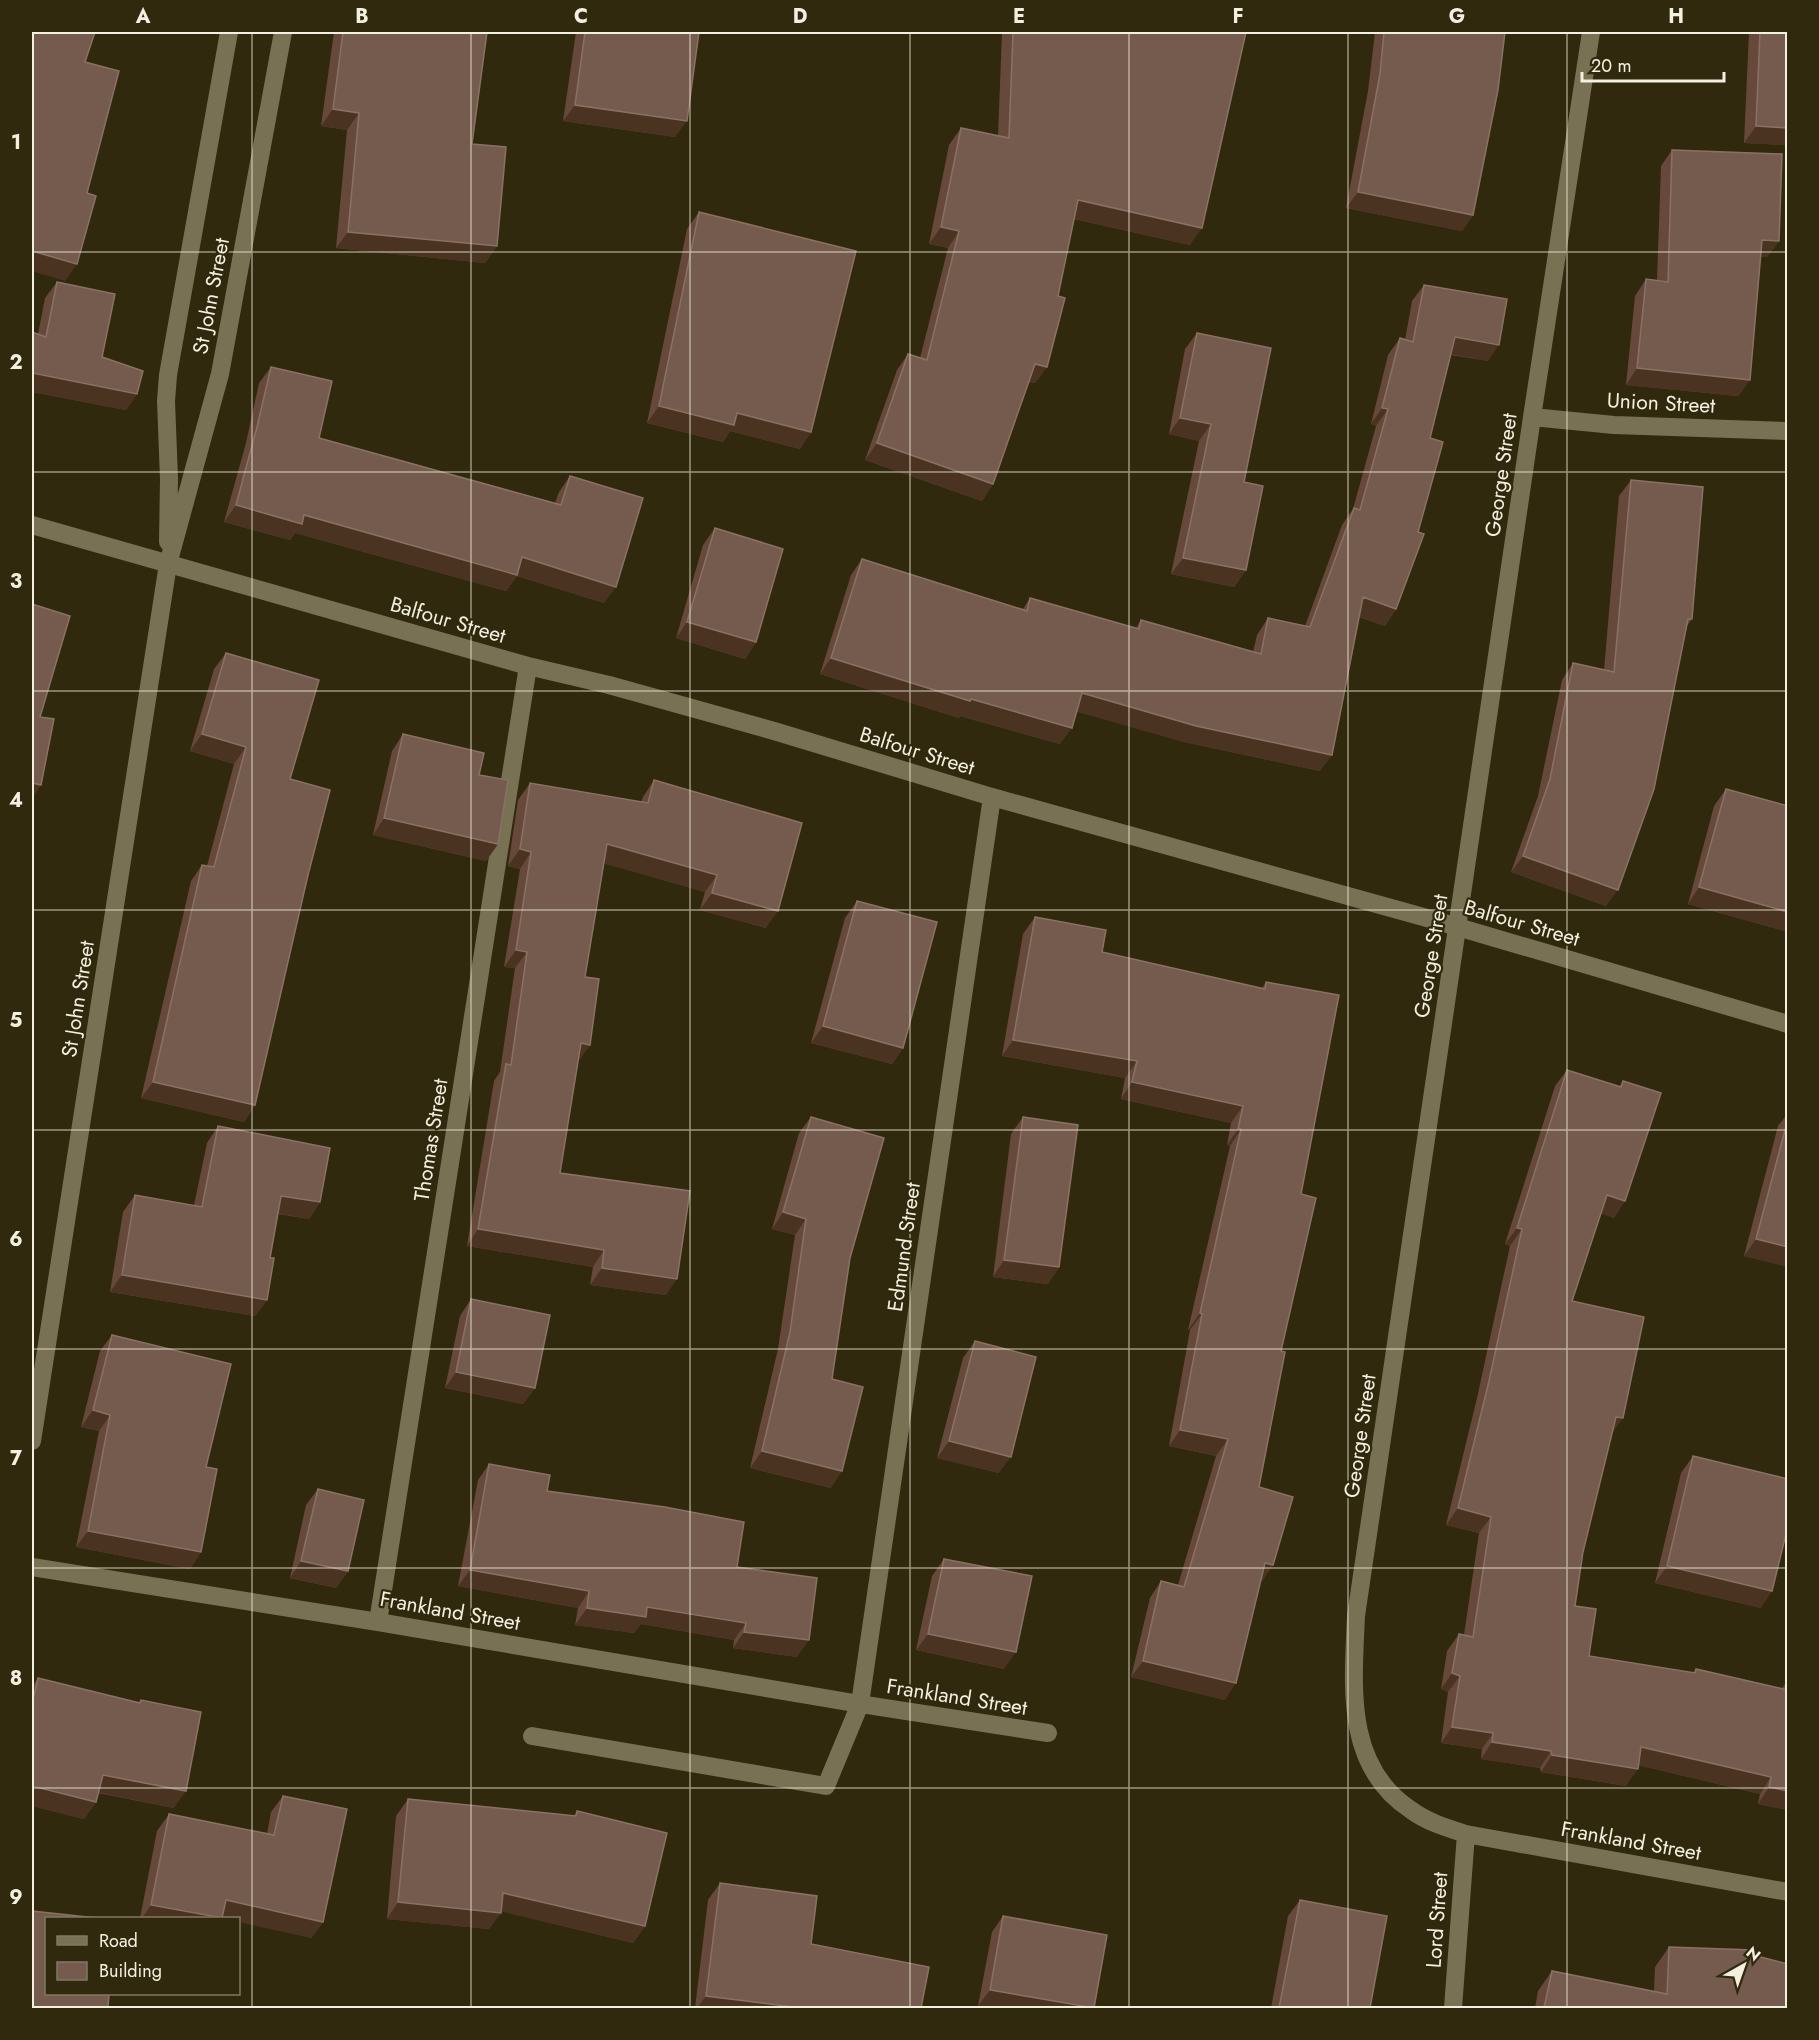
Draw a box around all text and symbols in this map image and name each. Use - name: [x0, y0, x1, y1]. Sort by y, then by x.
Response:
- text: A: [135, 2, 151, 31]
- text: B: [355, 2, 369, 31]
- text: C: [574, 2, 588, 31]
- text: D: [793, 2, 807, 31]
- text: E: [1013, 2, 1025, 31]
- text: F: [1232, 2, 1244, 31]
- text: G: [1449, 2, 1465, 31]
- text: H: [1668, 2, 1684, 31]
- scale bar: [1582, 45, 1724, 83]
- text: 20 m: [1591, 53, 1631, 79]
- text: 1: [11, 128, 21, 157]
- street label: St John Street: [185, 235, 237, 357]
- text: 2: [9, 348, 23, 377]
- street label: Union Street: [1606, 385, 1716, 421]
- street label: George Street: [1477, 411, 1525, 539]
- text: 3: [10, 567, 22, 596]
- street label: Balfour Street: [387, 589, 509, 651]
- street label: Balfour Street: [856, 719, 978, 783]
- text: 4: [9, 786, 23, 815]
- street label: George Street: [1406, 892, 1456, 1020]
- street label: Balfour Street: [1461, 892, 1583, 954]
- street label: St John Street: [54, 938, 102, 1060]
- text: 5: [10, 1006, 23, 1035]
- street label: Thomas Street: [407, 1077, 455, 1203]
- street label: Edmund Street: [880, 1180, 928, 1314]
- text: 6: [9, 1225, 23, 1254]
- street label: George Street: [1336, 1372, 1384, 1500]
- text: 7: [10, 1444, 23, 1473]
- street label: Frankland Street: [377, 1584, 523, 1638]
- text: 8: [10, 1664, 22, 1693]
- street label: Frankland Street: [885, 1671, 1029, 1723]
- street label: Frankland Street: [1558, 1814, 1704, 1868]
- street label: Lord Street: [1419, 1871, 1455, 1969]
- text: 9: [9, 1883, 23, 1912]
- legend: [45, 1917, 240, 1995]
- text: Road: [99, 1928, 138, 1954]
- north arrow: [1714, 1935, 1774, 1995]
- text: N: [1741, 1941, 1766, 1967]
- text: Building: [99, 1958, 162, 1984]

